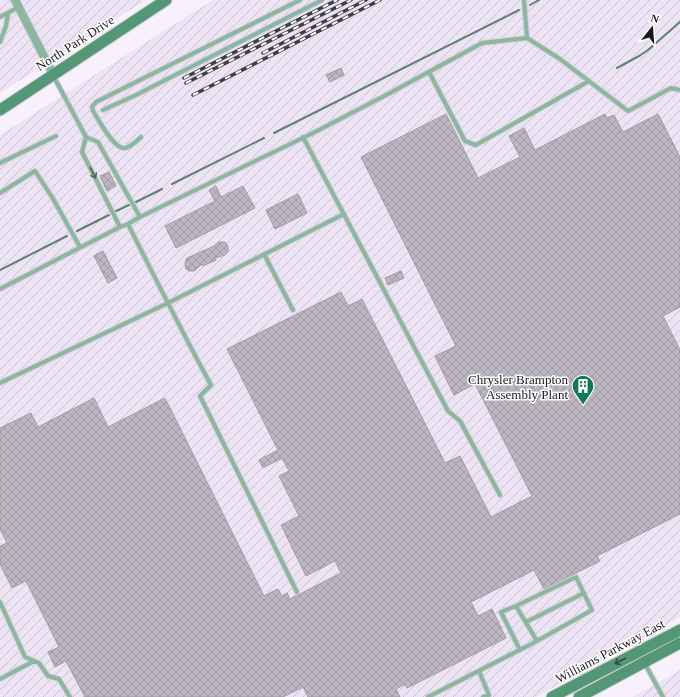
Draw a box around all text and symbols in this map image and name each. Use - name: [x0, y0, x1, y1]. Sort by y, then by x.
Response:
- north arrow: [632, 8, 672, 48]
- street label: North Park Drive: [33, 12, 117, 74]
- text: N: [649, 12, 661, 25]
- one-way arrow: [89, 167, 97, 179]
- place label: Chrysler Brampton Assembly Plant: [468, 372, 568, 402]
- building icon: Chrysler Brampton Assembly Plant: [570, 373, 596, 406]
- street label: Williams Parkway East: [553, 616, 668, 686]
- one-way arrow: [614, 657, 626, 665]

